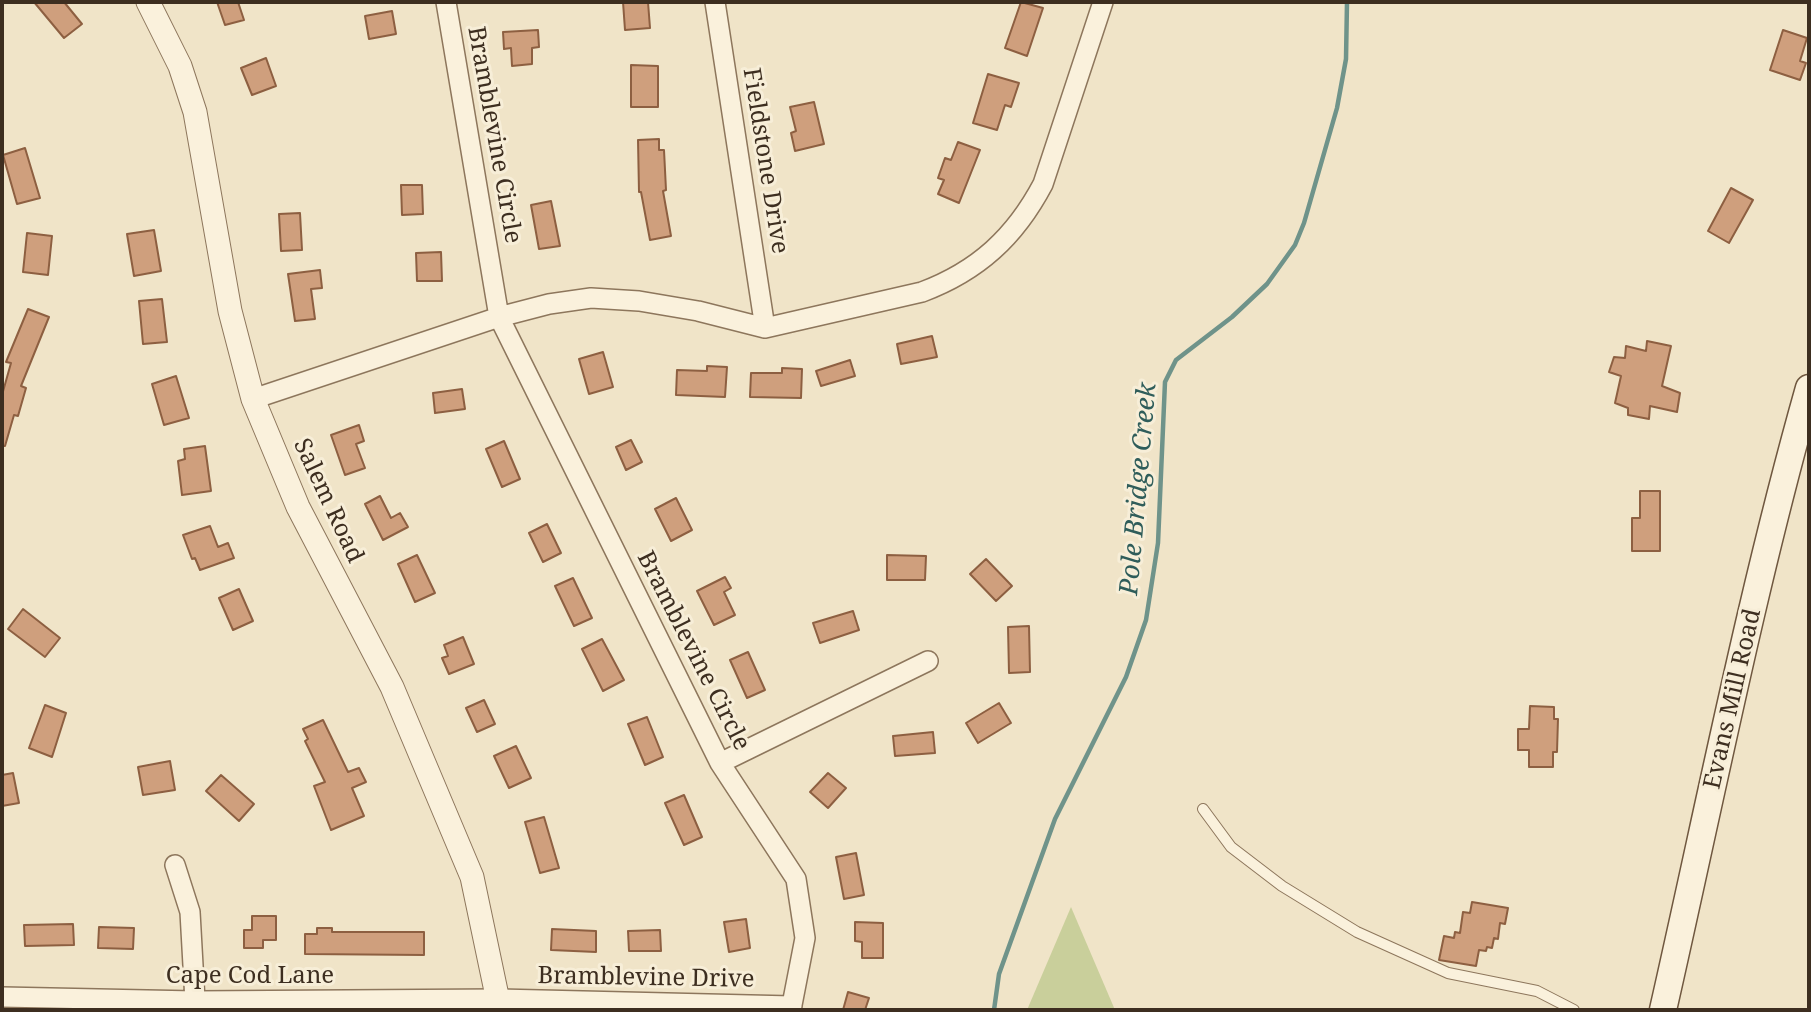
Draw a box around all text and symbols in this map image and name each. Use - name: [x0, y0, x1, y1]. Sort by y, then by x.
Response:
- street label: Bramblevine Circle: [461, 24, 527, 246]
- street label: Fieldstone Drive: [736, 66, 794, 256]
- water label: Pole Bridge Creek: [1114, 382, 1164, 596]
- street label: Salem Road: [287, 434, 369, 568]
- street label: Bramblevine Circle: [630, 547, 756, 755]
- street label: Evans Mill Road: [1698, 606, 1768, 792]
- street label: Cape Cod Lane: [166, 962, 334, 990]
- street label: Bramblevine Drive: [537, 962, 755, 994]

